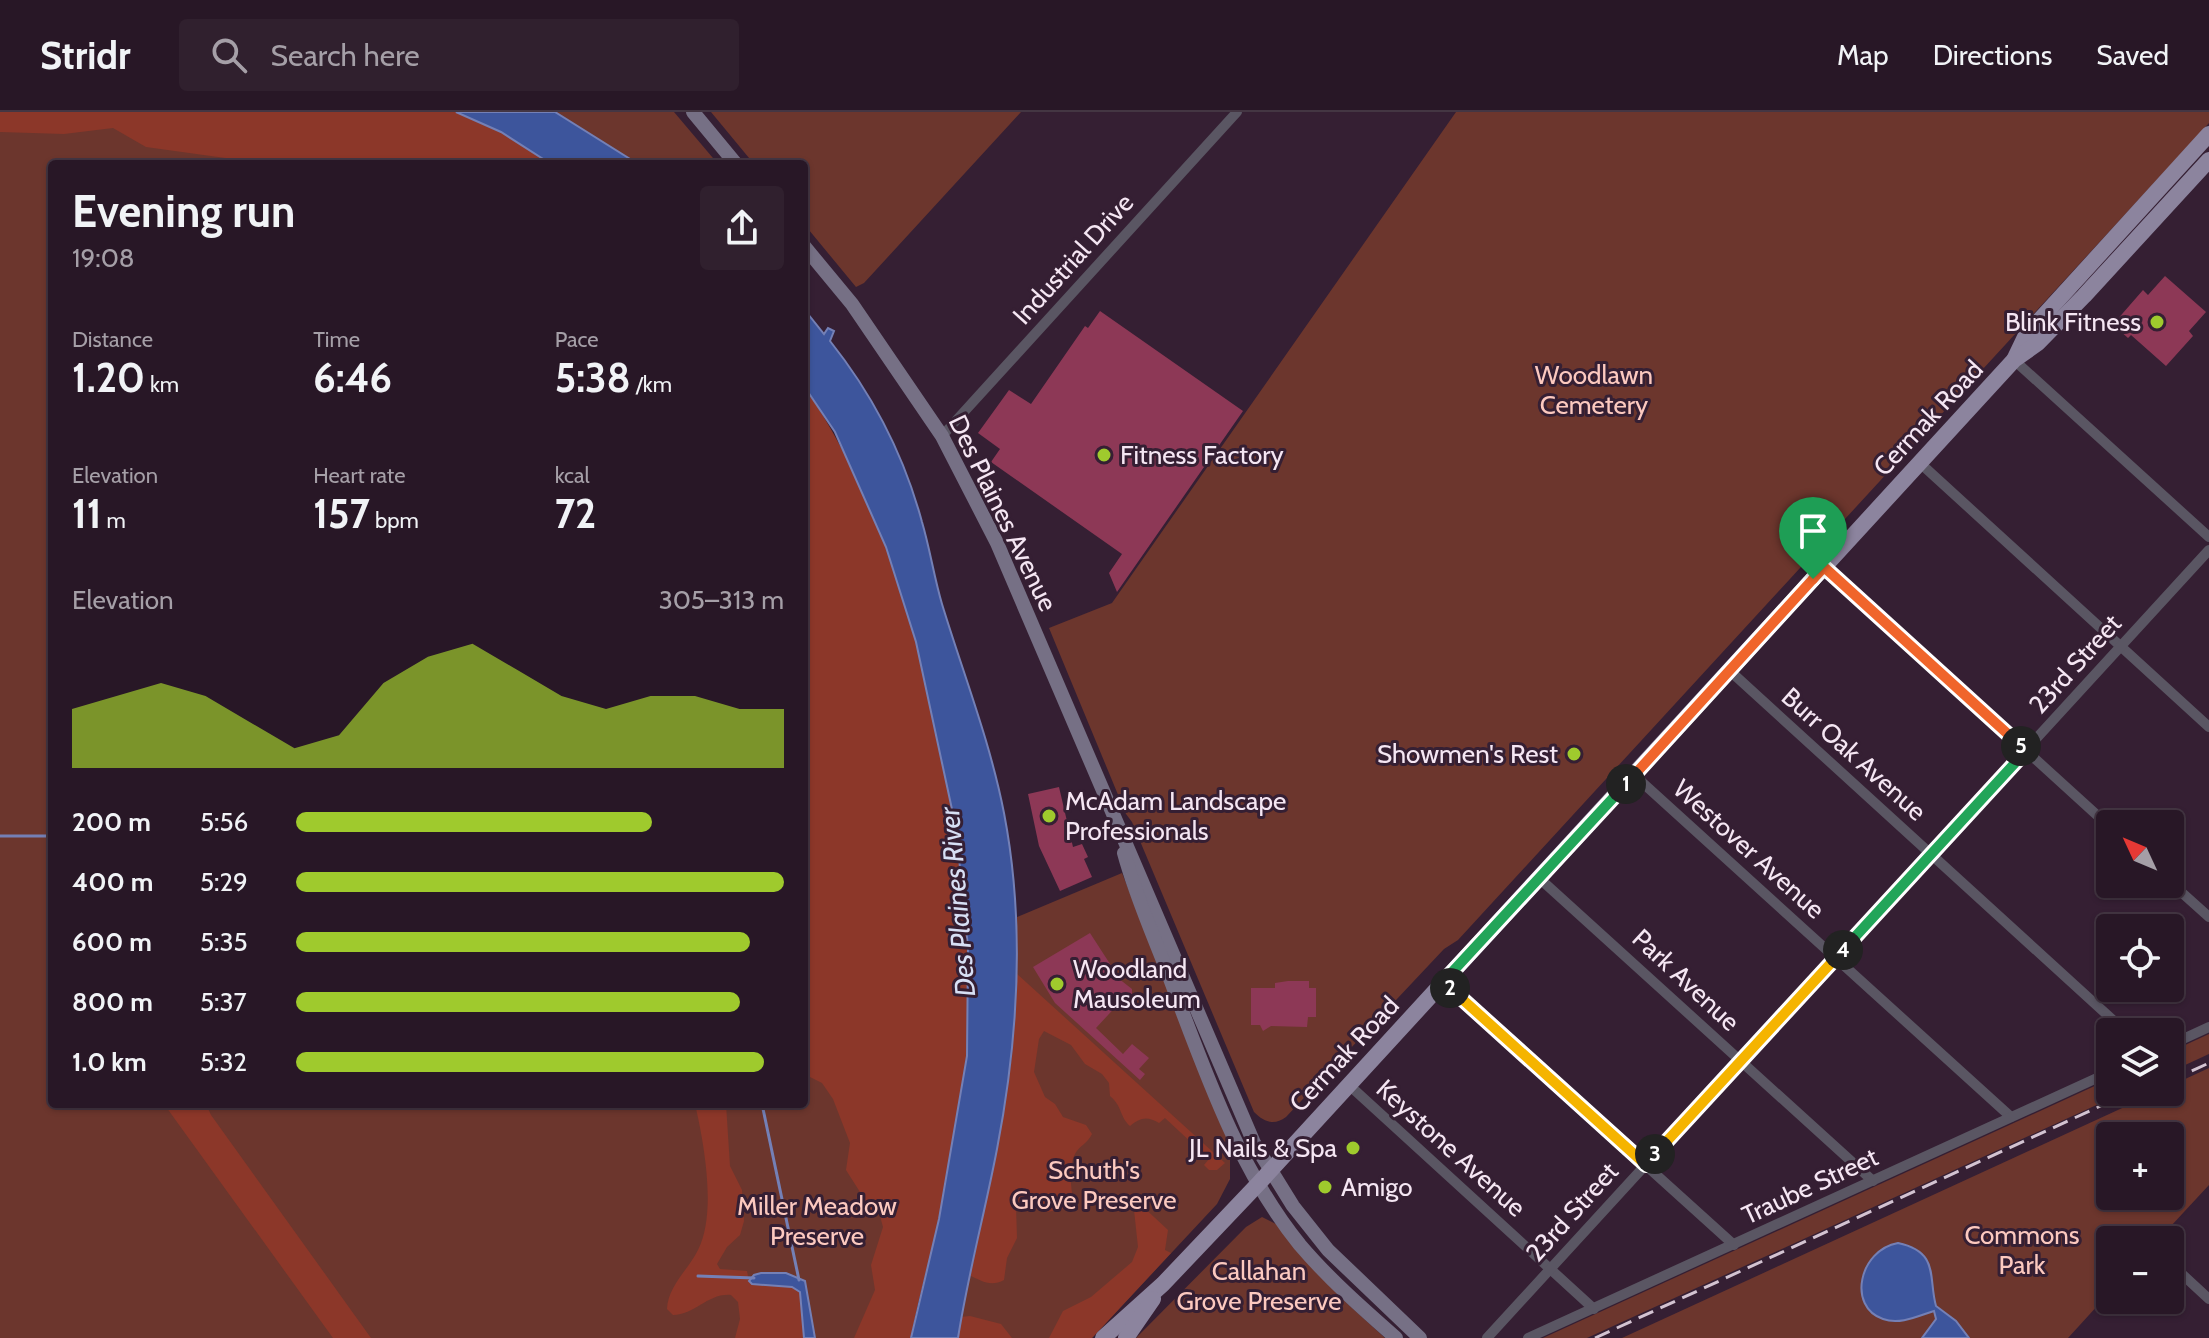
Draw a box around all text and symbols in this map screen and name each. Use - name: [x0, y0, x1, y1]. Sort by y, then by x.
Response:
- search box: [179, 19, 739, 91]
- text: Stridr: [40, 32, 131, 79]
- icon: search: [207, 33, 251, 77]
- text: Search here: [271, 37, 420, 74]
- text: Map: [1837, 38, 1889, 72]
- text: Directions: [1933, 38, 2052, 72]
- text: Saved: [2096, 38, 2169, 72]
- text: Evening run: [72, 185, 295, 238]
- button: share: [700, 186, 784, 270]
- street label: Industrial Drive: [1006, 187, 1140, 331]
- text: 19:08: [72, 242, 135, 274]
- place label: Blink Fitness: [2005, 306, 2141, 338]
- marker: Blink Fitness: [2148, 313, 2166, 331]
- text: Distance: [72, 326, 153, 353]
- text: Time: [313, 326, 360, 353]
- text: Pace: [555, 326, 599, 353]
- text: 1.20: [72, 353, 145, 402]
- text: 6:46: [313, 353, 392, 402]
- text: 5:38: [555, 353, 631, 402]
- street label: Cermak Road: [1866, 354, 1990, 482]
- park label: Woodlawn Cemetery: [1535, 359, 1653, 421]
- text: km: [145, 371, 179, 398]
- text: /km: [631, 371, 672, 398]
- street label: Des Plaines Avenue: [942, 410, 1064, 616]
- place label: Fitness Factory: [1120, 439, 1284, 471]
- marker: Fitness Factory: [1095, 446, 1113, 464]
- text: Elevation: [72, 462, 158, 489]
- text: Heart rate: [313, 462, 405, 489]
- text: kcal: [555, 462, 590, 489]
- text: 11: [72, 489, 102, 538]
- text: 157: [313, 489, 370, 538]
- text: 72: [555, 489, 596, 538]
- pin: [1779, 497, 1847, 579]
- text: m: [102, 507, 126, 534]
- text: bpm: [370, 507, 419, 534]
- icon: arrive: [1791, 509, 1835, 553]
- text: Elevation: [72, 584, 174, 616]
- text: 305–313 m: [659, 584, 784, 616]
- street label: 23rd Street: [2022, 608, 2128, 720]
- street label: Burr Oak Avenue: [1775, 681, 1933, 827]
- pin: 5: [2001, 726, 2041, 766]
- text: 5: [2015, 732, 2027, 759]
- place label: Showmen's Rest: [1377, 738, 1558, 770]
- marker: Showmen's Rest: [1565, 745, 1583, 763]
- pin: 1: [1606, 764, 1646, 804]
- text: 1: [1622, 770, 1630, 797]
- street label: Westover Avenue: [1667, 773, 1831, 925]
- place label: McAdam Landscape Professionals: [1065, 785, 1286, 847]
- water label: Des Plaines River: [932, 804, 982, 998]
- text: 200 m: [72, 806, 151, 838]
- text: 5:56: [200, 806, 248, 838]
- marker: McAdam Landscape Professionals: [1040, 807, 1058, 825]
- north arrow: [2096, 810, 2184, 898]
- map controls: [2096, 810, 2184, 1314]
- text: 400 m: [72, 866, 153, 898]
- text: 5:29: [200, 866, 248, 898]
- button: locate: [2096, 914, 2184, 1002]
- street label: Park Avenue: [1626, 922, 1746, 1038]
- text: 600 m: [72, 926, 152, 958]
- text: 5:35: [200, 926, 248, 958]
- pin: 4: [1823, 930, 1863, 970]
- text: 4: [1836, 936, 1850, 963]
- place label: Woodland Mausoleum: [1073, 953, 1201, 1015]
- pin: 2: [1430, 968, 1470, 1008]
- text: 2: [1444, 974, 1456, 1001]
- marker: Woodland Mausoleum: [1048, 975, 1066, 993]
- text: 800 m: [72, 986, 153, 1018]
- text: 5:37: [200, 986, 247, 1018]
- street label: Cermak Road: [1282, 990, 1406, 1118]
- button: layers: [2096, 1018, 2184, 1106]
- text: 1.0 km: [72, 1046, 147, 1078]
- text: 5:32: [200, 1046, 247, 1078]
- street label: Keystone Avenue: [1370, 1073, 1532, 1223]
- button: +: [2096, 1122, 2184, 1210]
- place label: JL Nails & Spa: [1188, 1132, 1338, 1164]
- pin: 3: [1635, 1134, 1675, 1174]
- marker: JL Nails & Spa: [1344, 1139, 1362, 1157]
- text: 3: [1649, 1140, 1661, 1167]
- street label: Traube Street: [1737, 1141, 1883, 1231]
- park label: Schuth's Grove Preserve: [1012, 1154, 1177, 1216]
- street label: 23rd Street: [1519, 1156, 1625, 1268]
- place label: Amigo: [1341, 1171, 1413, 1203]
- marker: Amigo: [1316, 1178, 1334, 1196]
- park label: Miller Meadow Preserve: [737, 1190, 897, 1252]
- park label: Commons Park: [1964, 1219, 2080, 1281]
- button: −: [2096, 1226, 2184, 1314]
- park label: Callahan Grove Preserve: [1177, 1255, 1342, 1317]

